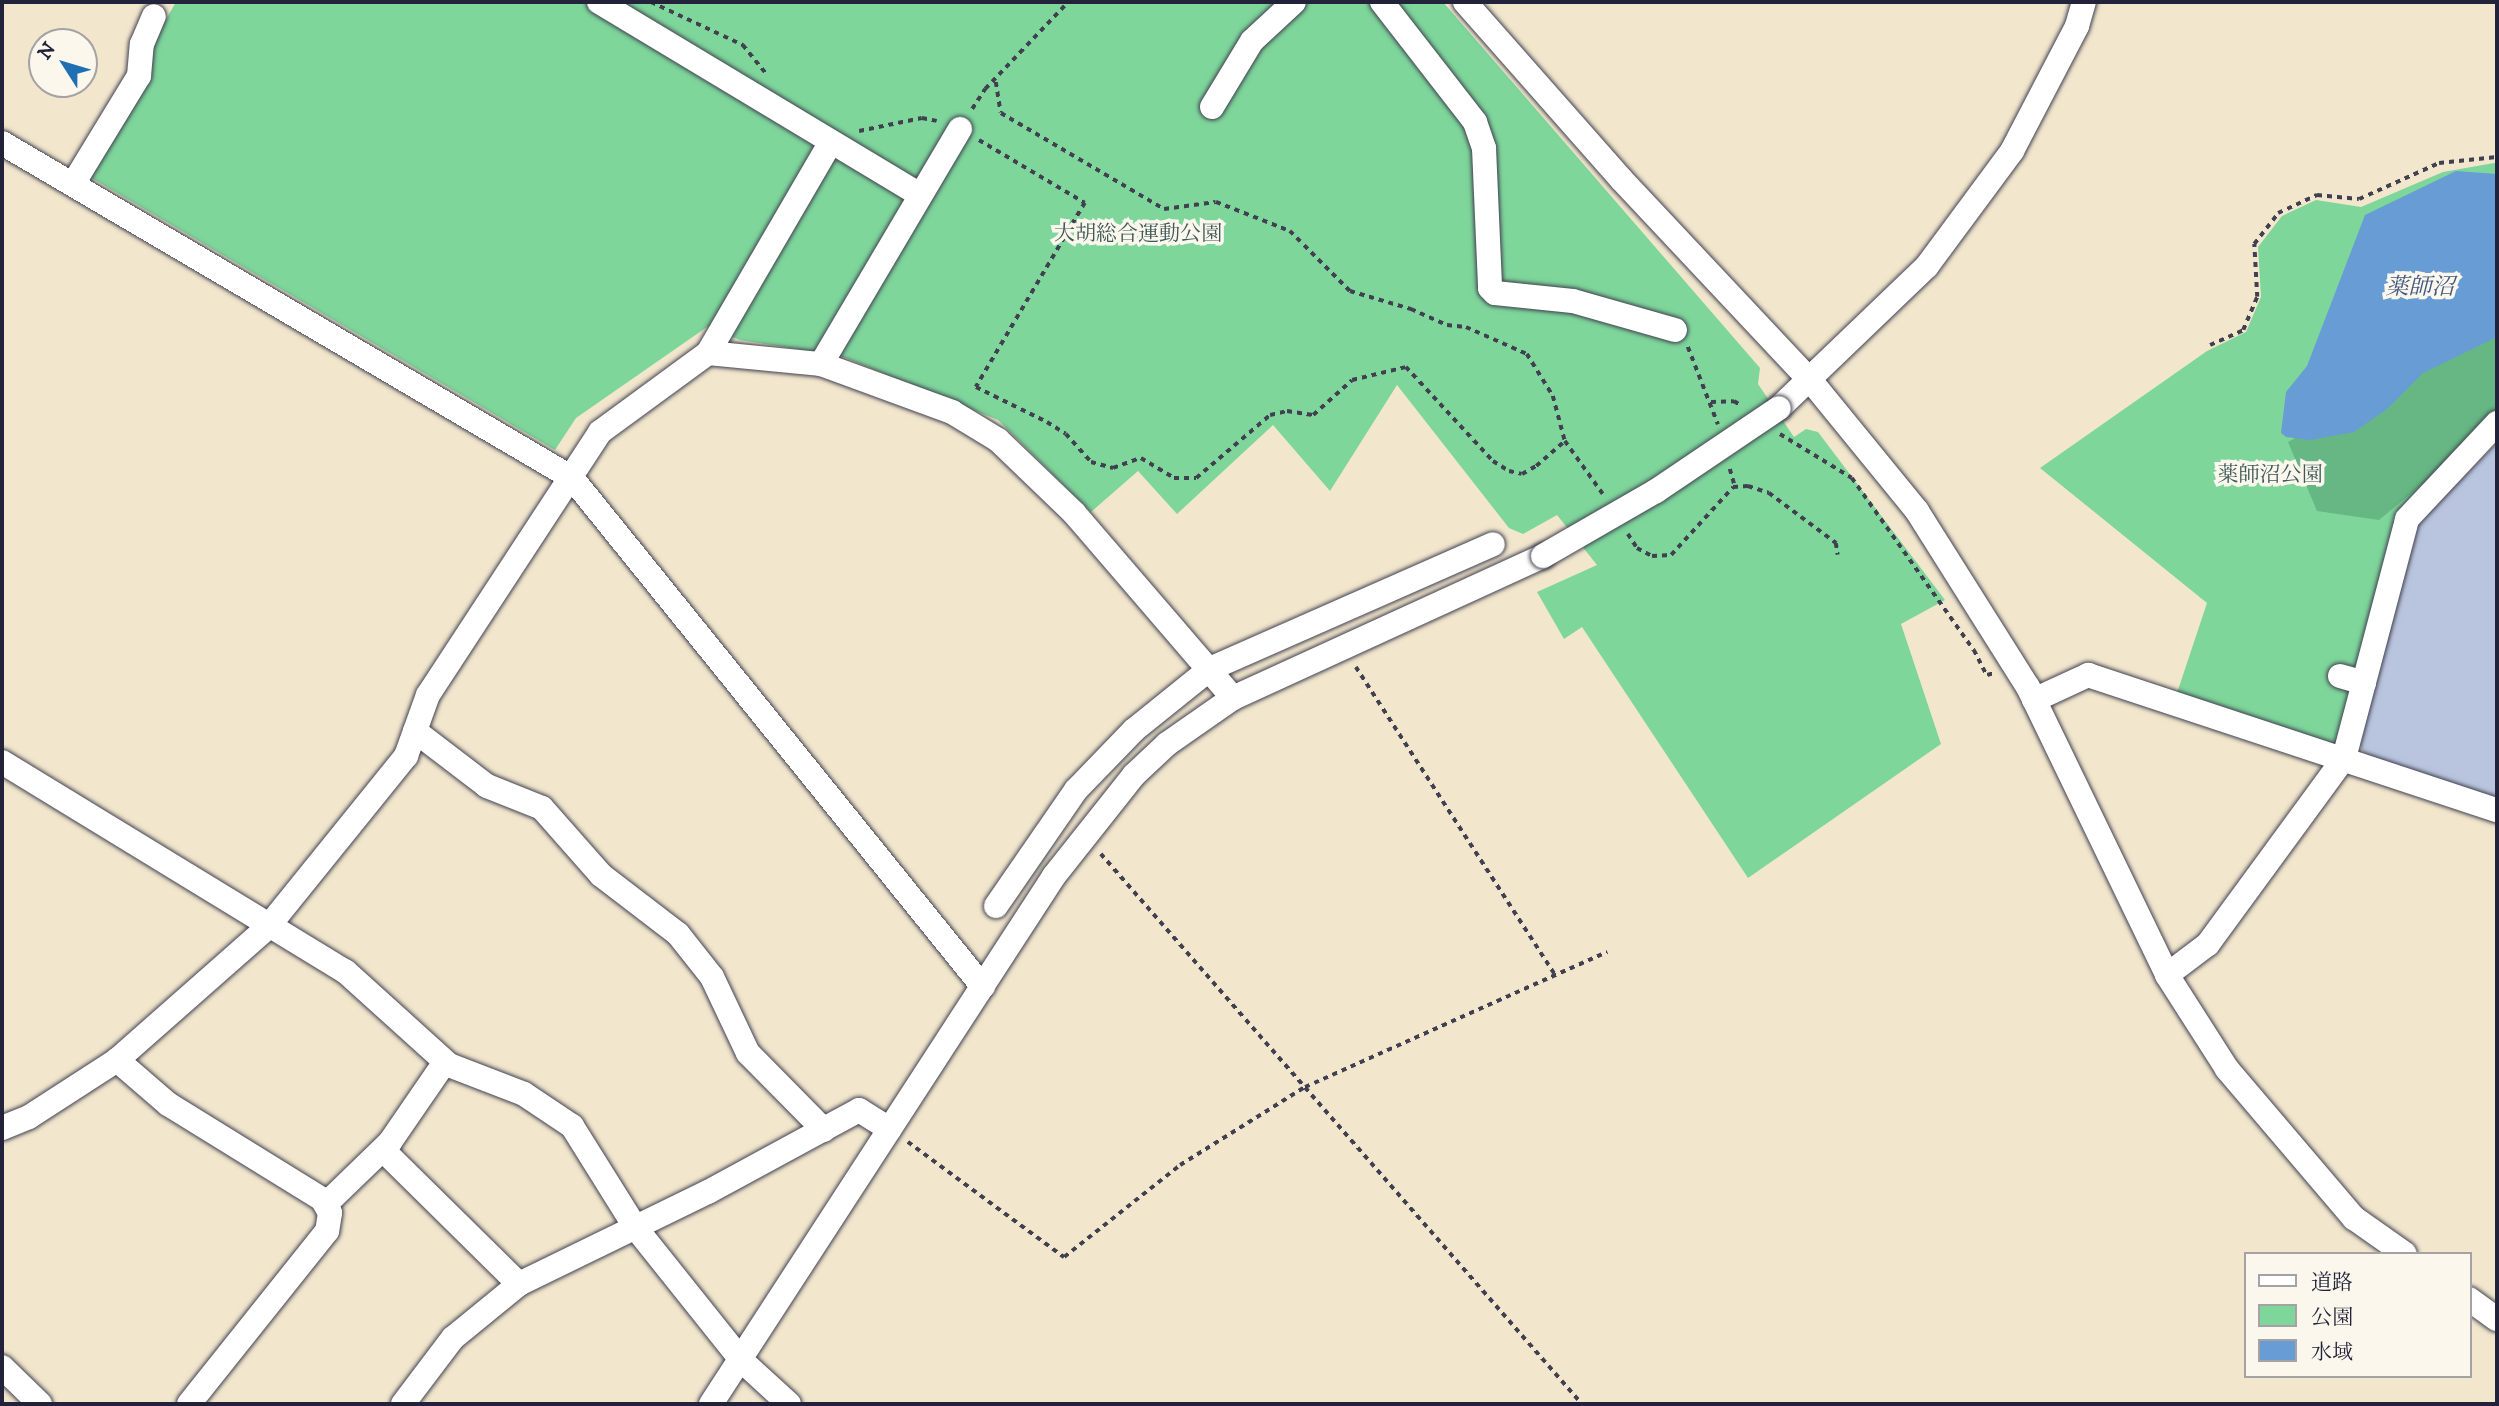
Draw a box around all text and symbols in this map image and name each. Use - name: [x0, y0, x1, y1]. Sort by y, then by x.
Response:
- north arrow: [28, 28, 98, 98]
- text: N: [34, 38, 61, 64]
- park label: 大胡総合運動公園: [1054, 221, 1222, 247]
- water label: 薬師沼: [2386, 274, 2454, 302]
- park label: 薬師沼公園: [2218, 462, 2322, 488]
- legend: [2244, 1252, 2471, 1378]
- text: 道路: [2311, 1270, 2353, 1296]
- text: 公園: [2311, 1305, 2353, 1331]
- text: 水域: [2311, 1340, 2353, 1366]

